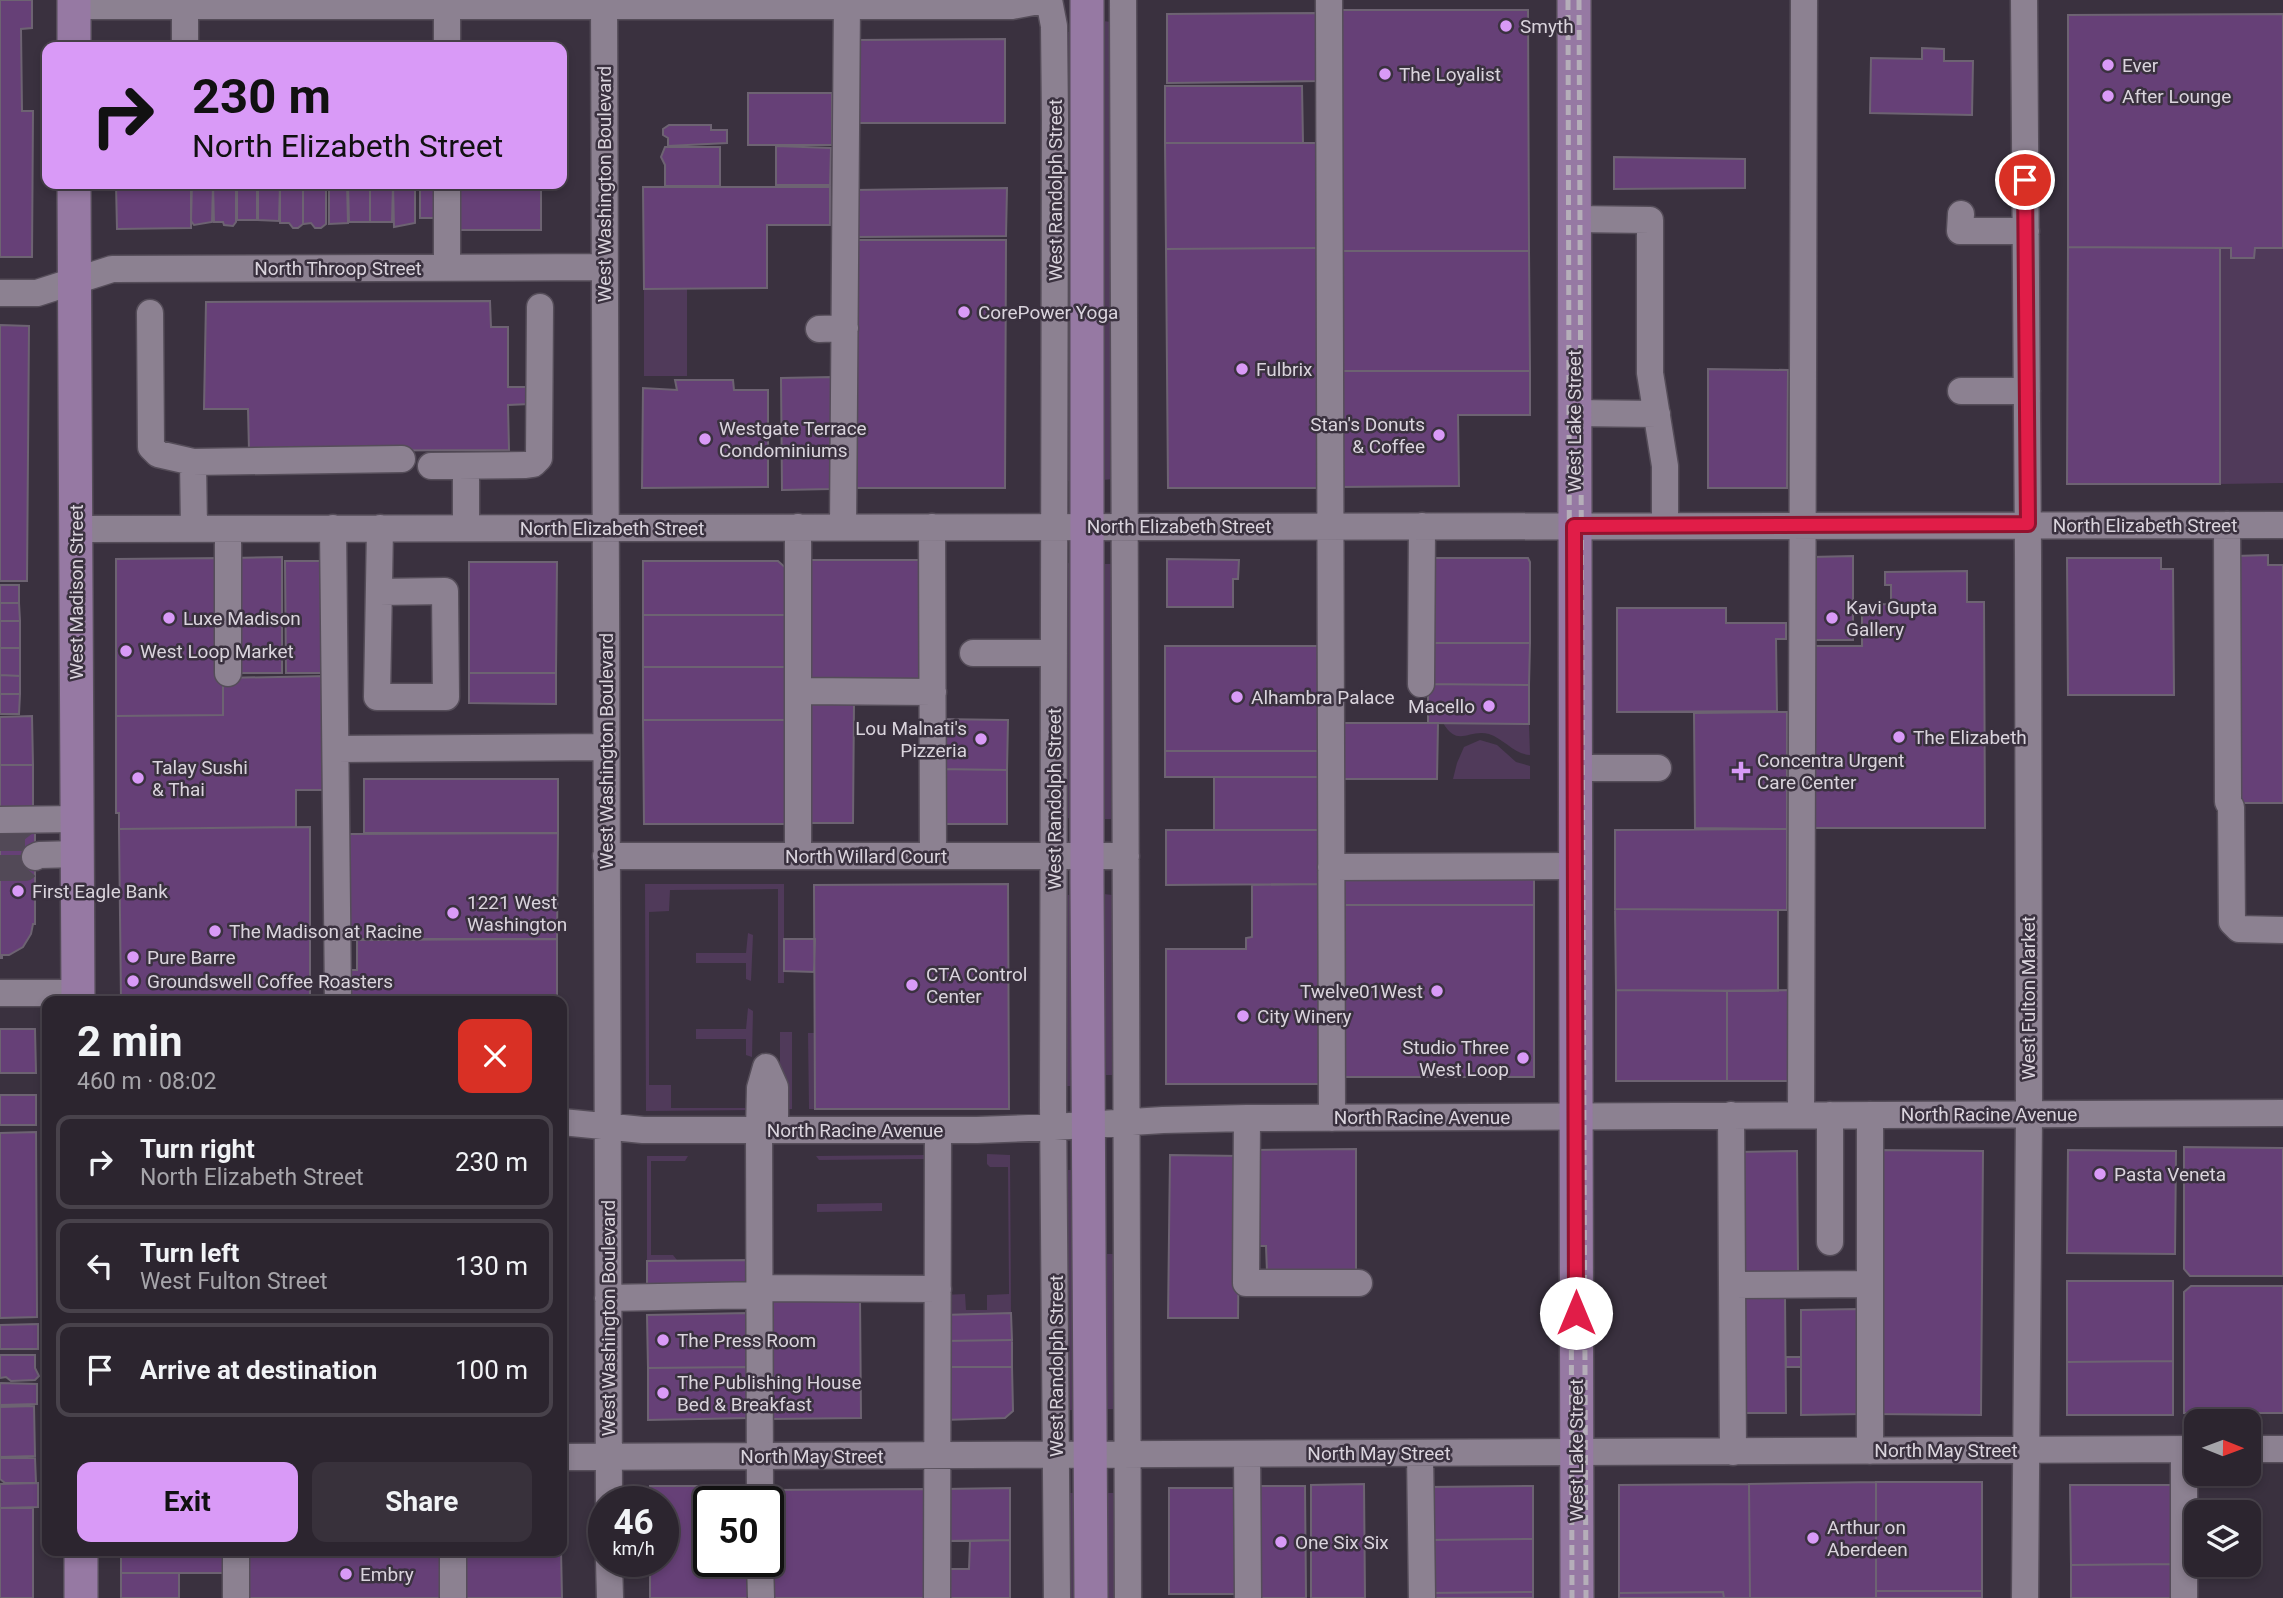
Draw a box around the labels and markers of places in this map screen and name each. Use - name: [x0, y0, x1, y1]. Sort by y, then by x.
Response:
- place label: Smyth: [1520, 15, 1574, 38]
- marker: Smyth: [1498, 18, 1514, 34]
- place label: Ever: [2122, 54, 2159, 77]
- marker: Ever: [2100, 57, 2116, 73]
- place label: The Loyalist: [1399, 63, 1501, 86]
- marker: The Loyalist: [1377, 66, 1393, 82]
- place label: After Lounge: [2122, 85, 2231, 108]
- marker: After Lounge: [2100, 88, 2116, 104]
- pin: [1995, 150, 2055, 210]
- place label: CorePower Yoga: [978, 301, 1118, 324]
- marker: CorePower Yoga: [956, 304, 972, 320]
- place label: Fulbrix: [1256, 358, 1313, 381]
- marker: Fulbrix: [1234, 361, 1250, 377]
- place label: Stan's Donuts & Coffee: [1310, 413, 1425, 458]
- place label: Westgate Terrace Condominiums: [719, 417, 867, 462]
- marker: Stan's Donuts & Coffee: [1431, 427, 1447, 443]
- marker: Westgate Terrace Condominiums: [697, 431, 713, 447]
- place label: Kavi Gupta Gallery: [1846, 596, 1937, 641]
- place label: Luxe Madison: [183, 607, 301, 630]
- marker: Luxe Madison: [161, 610, 177, 626]
- marker: Kavi Gupta Gallery: [1824, 610, 1840, 626]
- place label: West Loop Market: [140, 640, 294, 663]
- marker: West Loop Market: [118, 643, 134, 659]
- place label: Alhambra Palace: [1251, 686, 1394, 709]
- marker: Alhambra Palace: [1229, 689, 1245, 705]
- place label: Macello: [1408, 695, 1475, 718]
- marker: Macello: [1481, 698, 1497, 714]
- place label: Lou Malnati's Pizzeria: [855, 717, 967, 762]
- place label: The Elizabeth: [1913, 726, 2027, 749]
- marker: The Elizabeth: [1891, 729, 1907, 745]
- marker: Lou Malnati's Pizzeria: [973, 731, 989, 747]
- place label: Concentra Urgent Care Center: [1757, 749, 1905, 794]
- place label: Talay Sushi & Thai: [152, 756, 248, 801]
- marker: Concentra Urgent Care Center: [1731, 761, 1751, 781]
- marker: Talay Sushi & Thai: [130, 770, 146, 786]
- place label: First Eagle Bank: [32, 880, 168, 903]
- marker: First Eagle Bank: [10, 883, 26, 899]
- place label: 1221 West Washington: [467, 891, 567, 936]
- marker: 1221 West Washington: [445, 905, 461, 921]
- place label: The Madison at Racine: [229, 920, 422, 943]
- marker: The Madison at Racine: [207, 923, 223, 939]
- place label: Pure Barre: [147, 946, 235, 969]
- marker: Pure Barre: [125, 949, 141, 965]
- place label: CTA Control Center: [926, 963, 1027, 1008]
- place label: Groundswell Coffee Roasters: [147, 970, 393, 993]
- marker: Groundswell Coffee Roasters: [125, 973, 141, 989]
- marker: CTA Control Center: [904, 977, 920, 993]
- place label: Twelve01West: [1300, 980, 1423, 1003]
- marker: Twelve01West: [1429, 983, 1445, 999]
- place label: City Winery: [1257, 1005, 1352, 1028]
- marker: City Winery: [1235, 1008, 1251, 1024]
- place label: Studio Three West Loop: [1402, 1036, 1509, 1081]
- marker: Studio Three West Loop: [1515, 1050, 1531, 1066]
- place label: Pasta Veneta: [2114, 1163, 2226, 1186]
- marker: Pasta Veneta: [2092, 1166, 2108, 1182]
- place label: The Press Room: [677, 1329, 816, 1352]
- marker: The Press Room: [655, 1332, 671, 1348]
- place label: The Publishing House Bed & Breakfast: [677, 1371, 861, 1416]
- marker: The Publishing House Bed & Breakfast: [655, 1385, 671, 1401]
- place label: Arthur on Aberdeen: [1827, 1516, 1908, 1561]
- marker: Arthur on Aberdeen: [1805, 1530, 1821, 1546]
- place label: One Six Six: [1295, 1531, 1389, 1554]
- marker: One Six Six: [1273, 1534, 1289, 1550]
- place label: Embry: [360, 1563, 414, 1586]
- marker: Embry: [338, 1566, 354, 1582]

